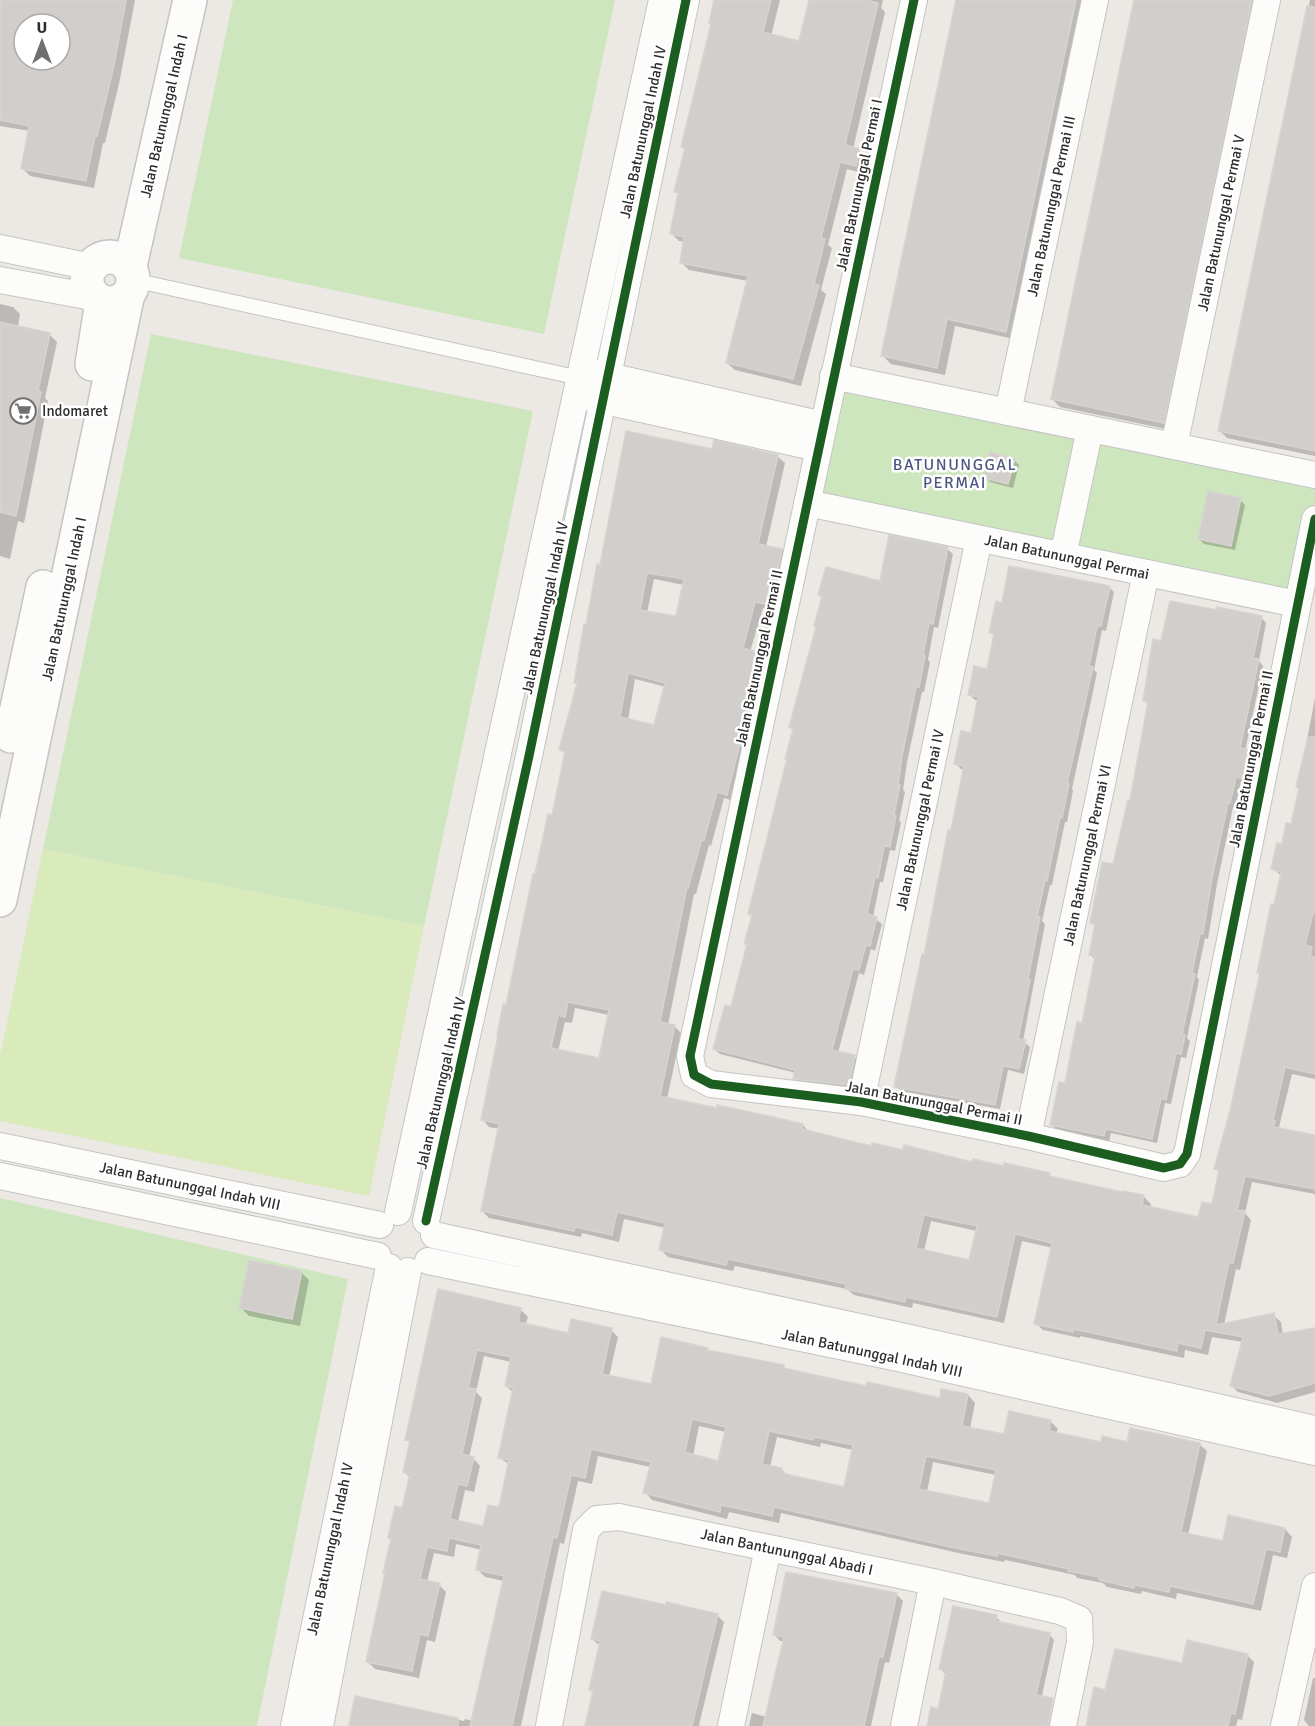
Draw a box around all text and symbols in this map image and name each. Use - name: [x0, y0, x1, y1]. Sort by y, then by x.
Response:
- north arrow: [12, 12, 72, 72]
- text: U: [37, 18, 47, 38]
- street label: Jalan Batununggal Indah I: [136, 33, 192, 199]
- street label: Jalan Batununggal Indah IV: [616, 44, 670, 220]
- street label: Jalan Batununggal Permai I: [832, 97, 886, 273]
- street label: Jalan Batununggal Permai III: [1023, 114, 1079, 298]
- street label: Jalan Batununggal Permai V: [1194, 133, 1249, 313]
- supermarket icon: Indomaret: [8, 396, 38, 426]
- place label: Indomaret: [42, 402, 108, 420]
- district label: BATUNUNGGAL PERMAI: [893, 455, 1017, 493]
- street label: Jalan Batununggal Indah I: [38, 515, 90, 683]
- street label: Jalan Batununggal Indah IV: [518, 520, 572, 696]
- street label: Jalan Batununggal Permai: [983, 531, 1151, 583]
- street label: Jalan Batununggal Permai II: [731, 568, 787, 748]
- street label: Jalan Batununggal Permai II: [1225, 669, 1277, 849]
- street label: Jalan Batununggal Permai IV: [892, 728, 948, 912]
- street label: Jalan Batununggal Permai VI: [1059, 763, 1115, 947]
- street label: Jalan Batununggal Indah IV: [412, 995, 470, 1171]
- street label: Jalan Batununggal Permai II: [844, 1077, 1024, 1129]
- street label: Jalan Batununggal Indah VIII: [98, 1158, 282, 1214]
- street label: Jalan Batununggal Indah VIII: [780, 1325, 964, 1381]
- street label: Jalan Batununggal Indah IV: [303, 1461, 357, 1637]
- street label: Jalan Bantununggal Abadi I: [699, 1525, 875, 1579]

